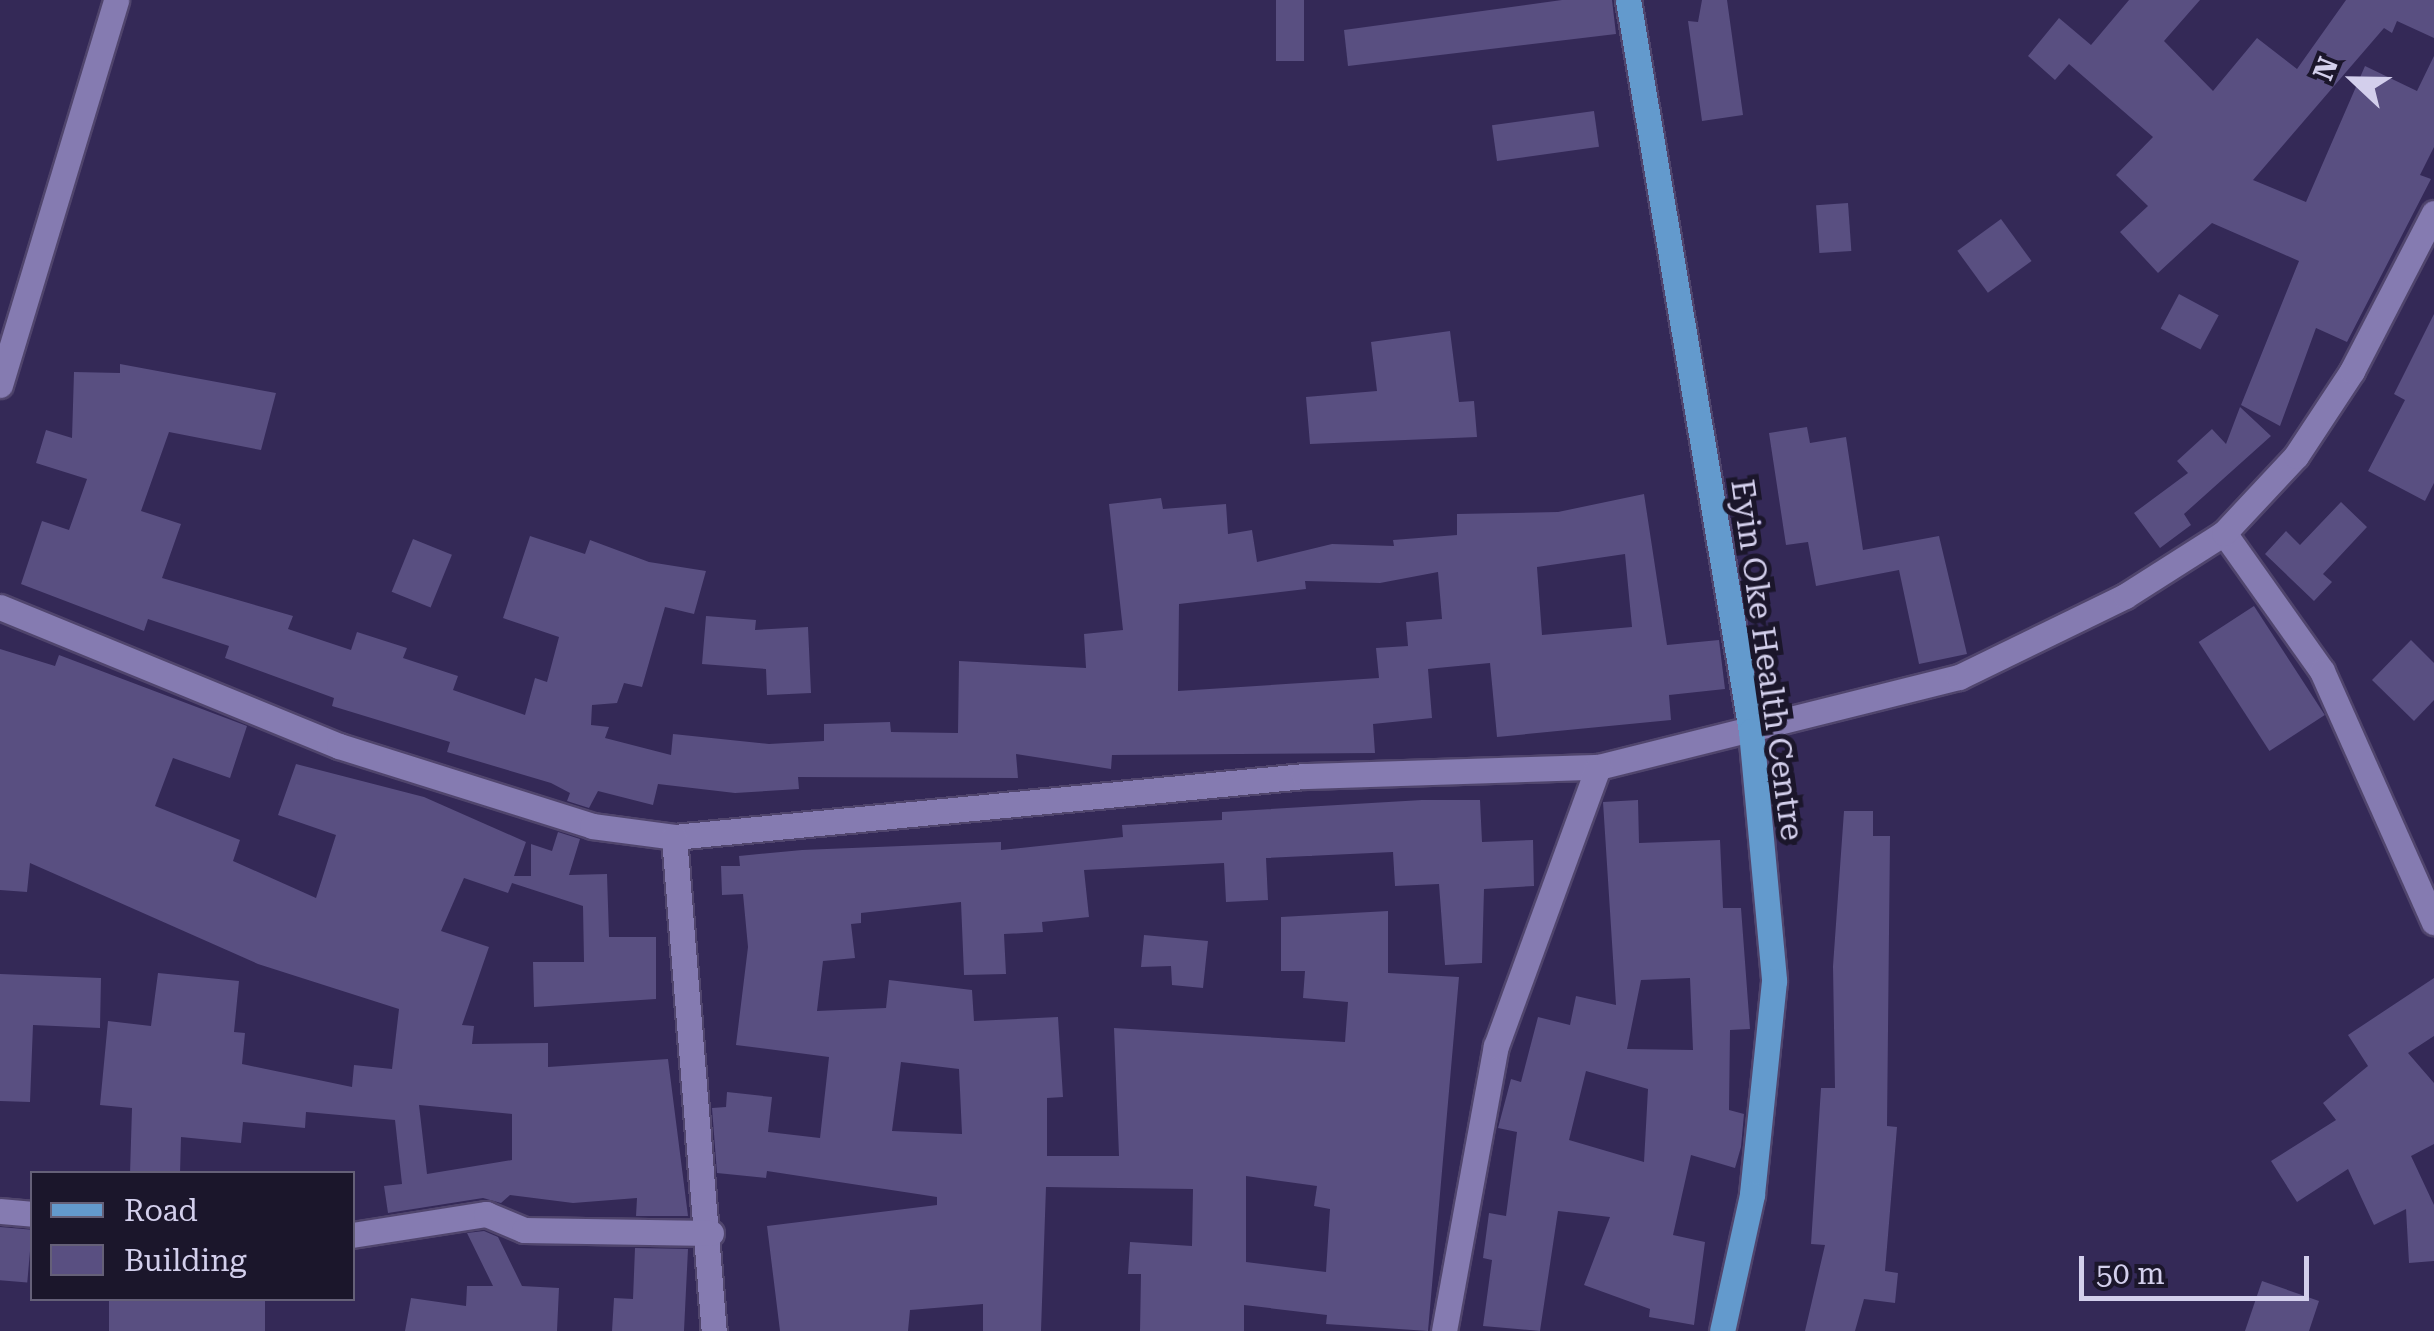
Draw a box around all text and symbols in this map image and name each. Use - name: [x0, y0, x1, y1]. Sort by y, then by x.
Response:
- north arrow: [2304, 30, 2404, 130]
- text: N: [2306, 52, 2345, 85]
- street label: Eyin Oke Health Centre: [1723, 477, 1811, 843]
- legend: [30, 1171, 355, 1301]
- text: Road: [124, 1193, 198, 1228]
- scale bar: [2084, 1236, 2314, 1298]
- text: Building: [124, 1243, 247, 1278]
- text: 50 m: [2096, 1256, 2165, 1291]

